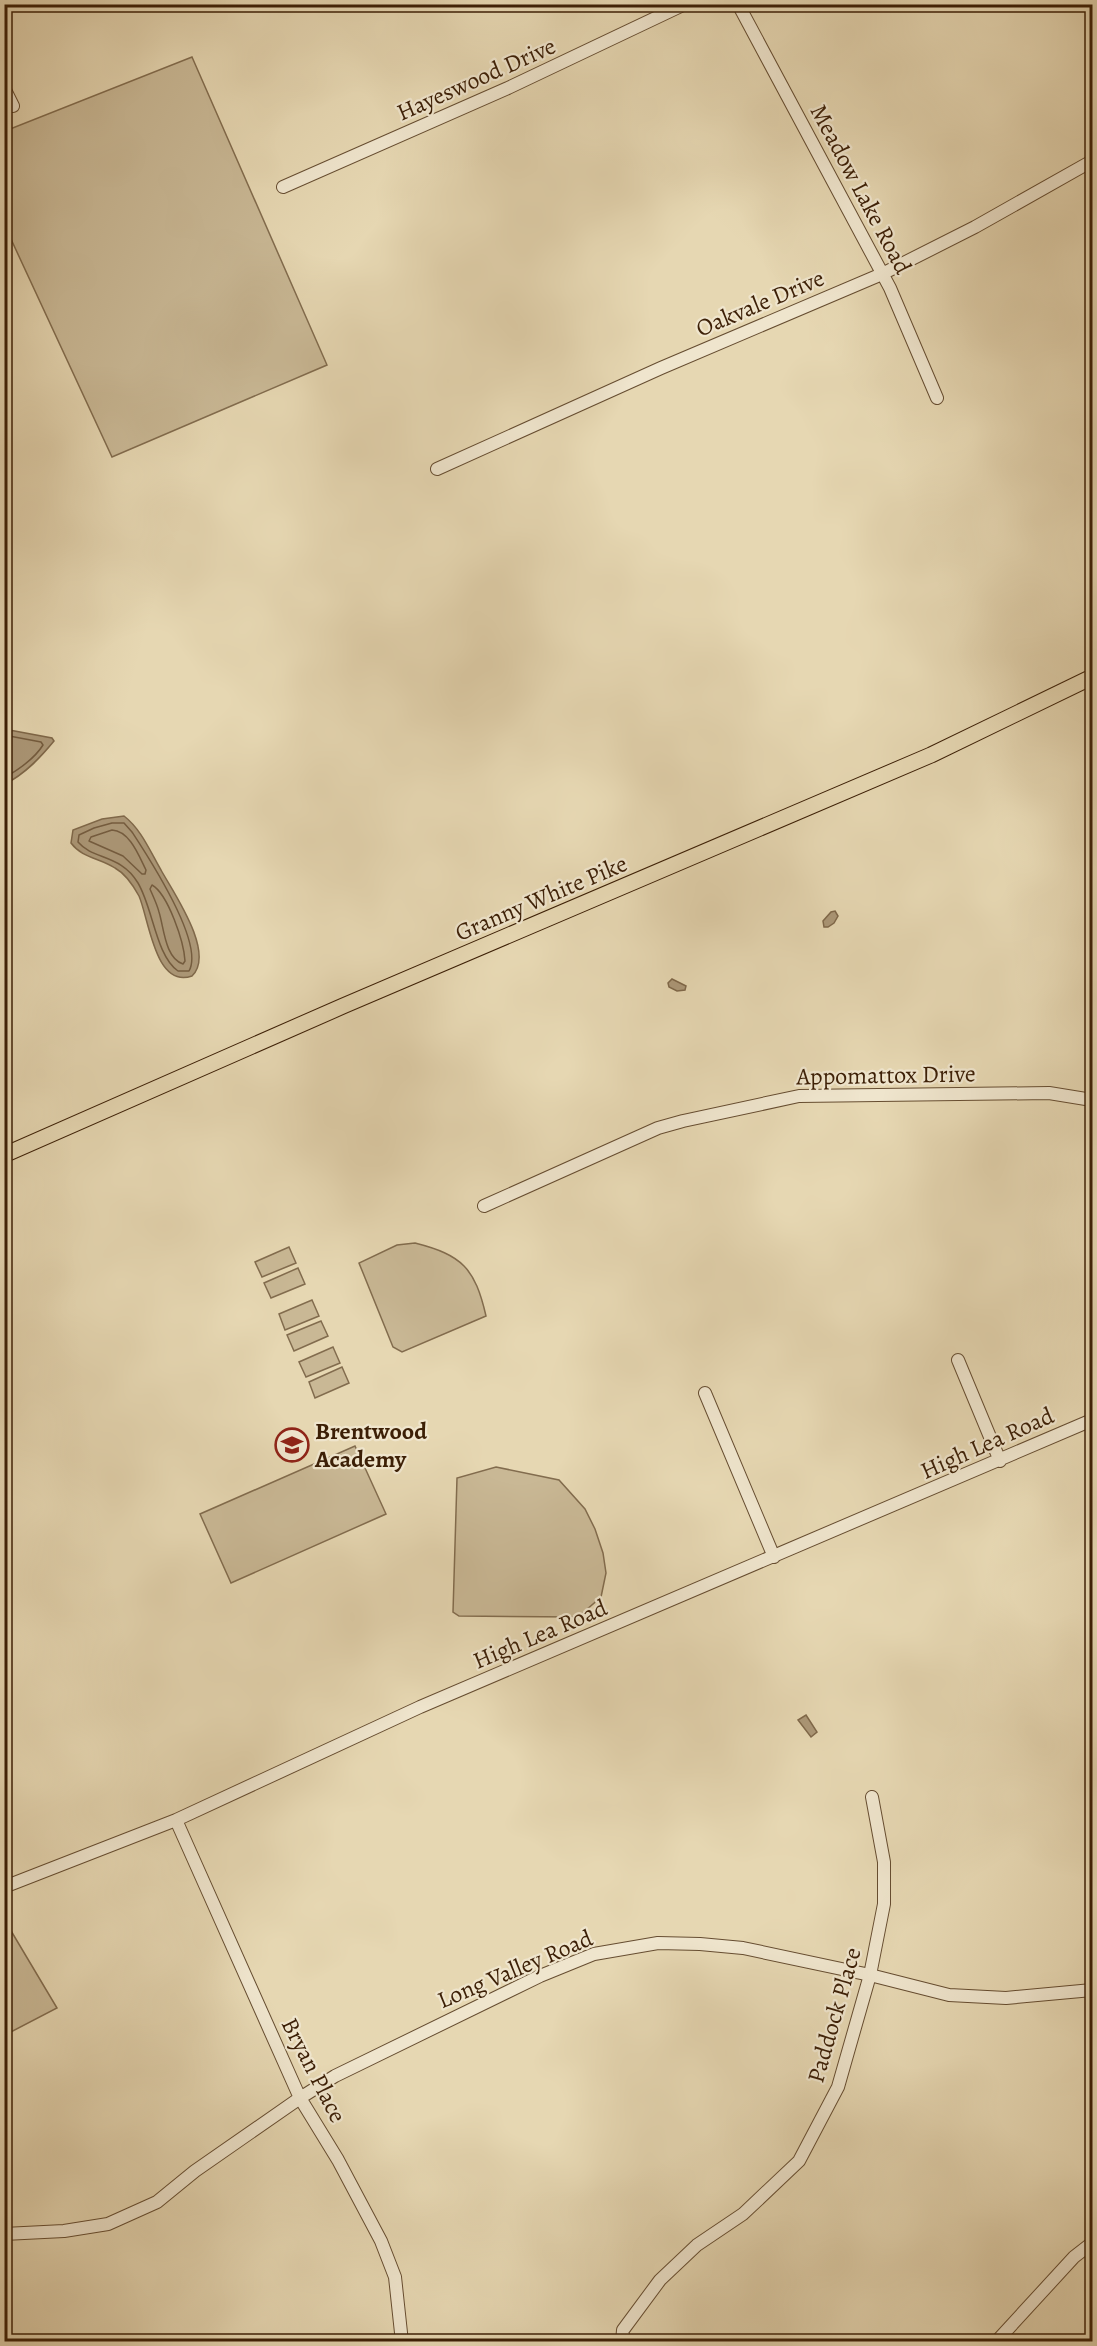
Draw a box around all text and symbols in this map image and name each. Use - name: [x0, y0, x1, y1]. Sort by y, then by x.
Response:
- street label: Hayeswood Drive: [391, 30, 561, 128]
- street label: Meadow Lake Road: [803, 98, 919, 280]
- street label: Oakvale Drive: [691, 262, 829, 344]
- street label: Granny White Pike: [450, 847, 632, 949]
- street label: Appomattox Drive: [795, 1057, 976, 1093]
- street label: High Lea Road: [915, 1399, 1059, 1487]
- place label: Brentwood Academy: [314, 1415, 427, 1475]
- school or university icon: Brentwood Academy: [274, 1427, 310, 1463]
- street label: High Lea Road: [468, 1591, 612, 1677]
- street label: Long Valley Road: [432, 1922, 598, 2016]
- street label: Paddock Place: [799, 1944, 869, 2086]
- street label: Bryan Place: [274, 2012, 354, 2128]

